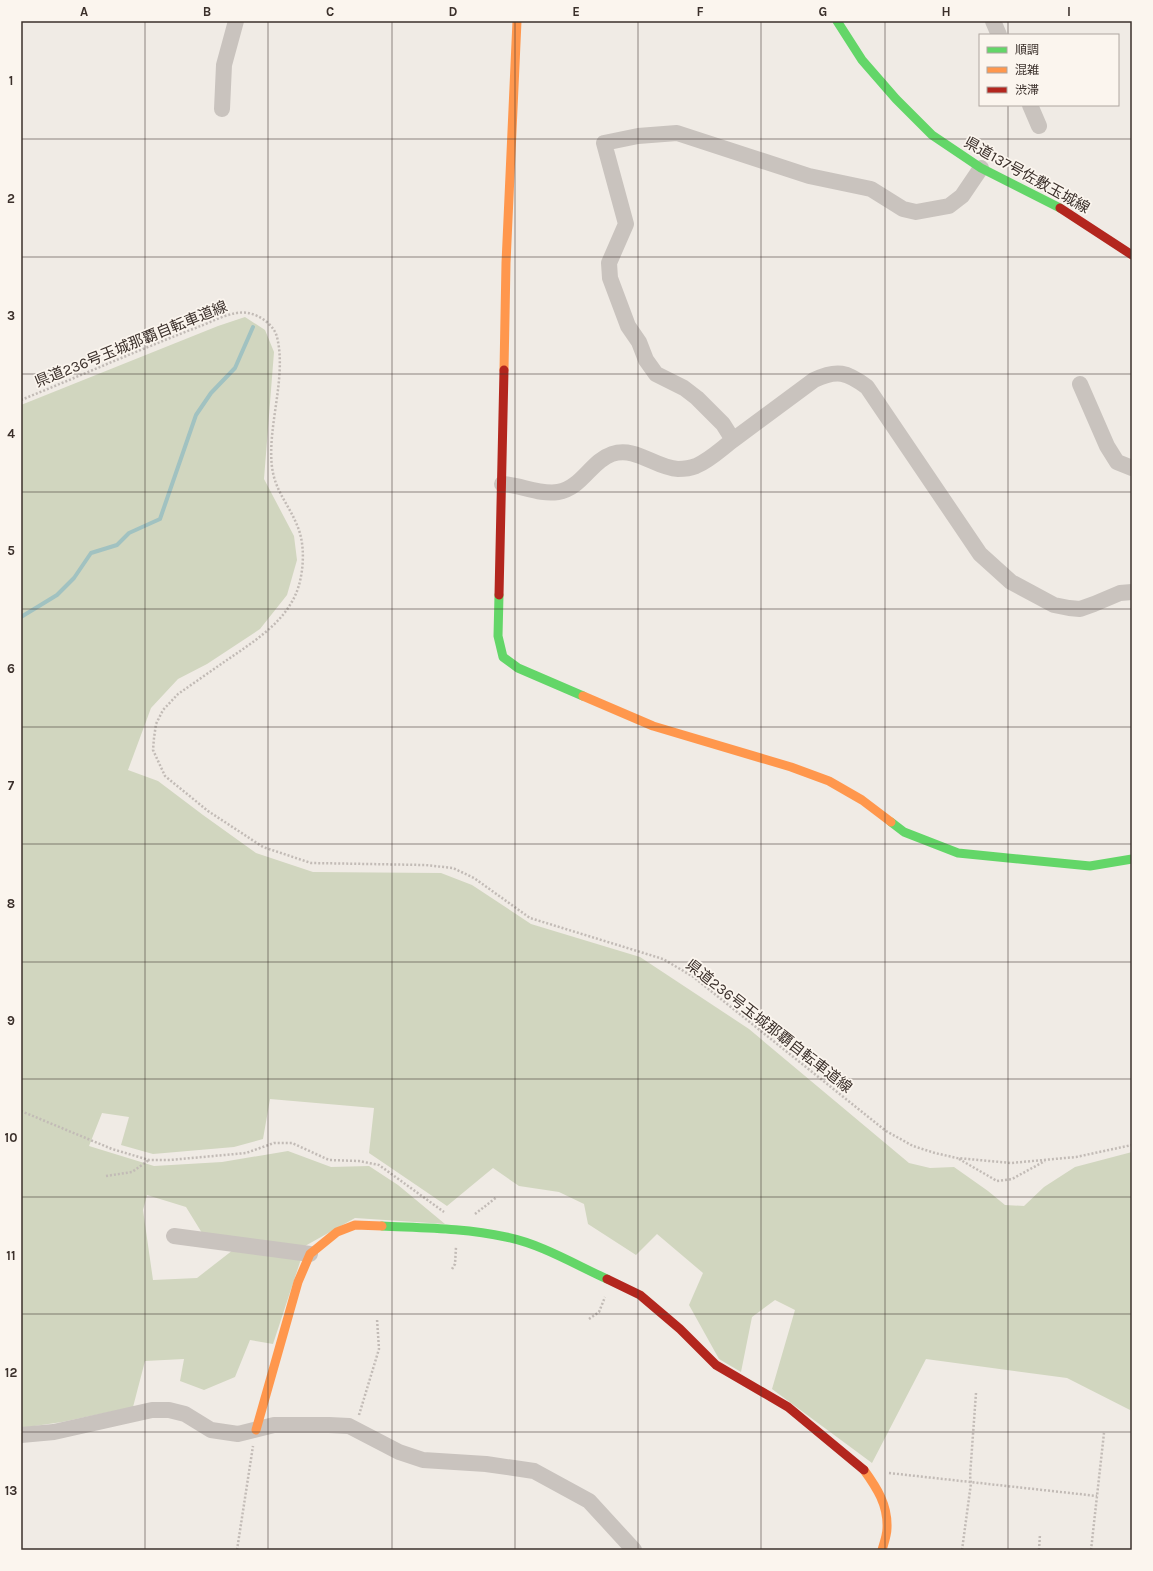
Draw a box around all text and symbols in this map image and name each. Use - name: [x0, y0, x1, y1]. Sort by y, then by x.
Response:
- text: A: [80, 4, 88, 19]
- text: B: [203, 4, 211, 19]
- text: C: [326, 4, 334, 19]
- text: D: [449, 4, 458, 19]
- text: E: [572, 4, 580, 19]
- text: F: [696, 4, 704, 19]
- text: G: [819, 4, 827, 19]
- text: H: [941, 4, 951, 19]
- text: I: [1067, 4, 1071, 19]
- legend: [979, 34, 1119, 106]
- text: 順調: [1015, 43, 1039, 57]
- text: 混雑: [1015, 63, 1039, 77]
- text: 1: [9, 73, 13, 88]
- text: 渋滞: [1015, 83, 1039, 97]
- street label: 県道137号佐敷玉城線: [961, 133, 1093, 217]
- text: 2: [7, 191, 15, 206]
- street label: 県道236号玉城那覇自転車道線: [32, 297, 230, 391]
- text: 3: [7, 308, 15, 323]
- text: 4: [7, 426, 15, 441]
- text: 5: [7, 543, 15, 558]
- text: 6: [7, 661, 15, 676]
- text: 7: [8, 778, 15, 793]
- text: 8: [7, 896, 15, 911]
- street label: 県道236号玉城那覇自転車道線: [682, 955, 856, 1097]
- text: 9: [7, 1013, 15, 1028]
- text: 10: [5, 1130, 17, 1145]
- text: 11: [6, 1248, 16, 1263]
- text: 12: [5, 1365, 17, 1380]
- text: 13: [5, 1483, 17, 1498]

